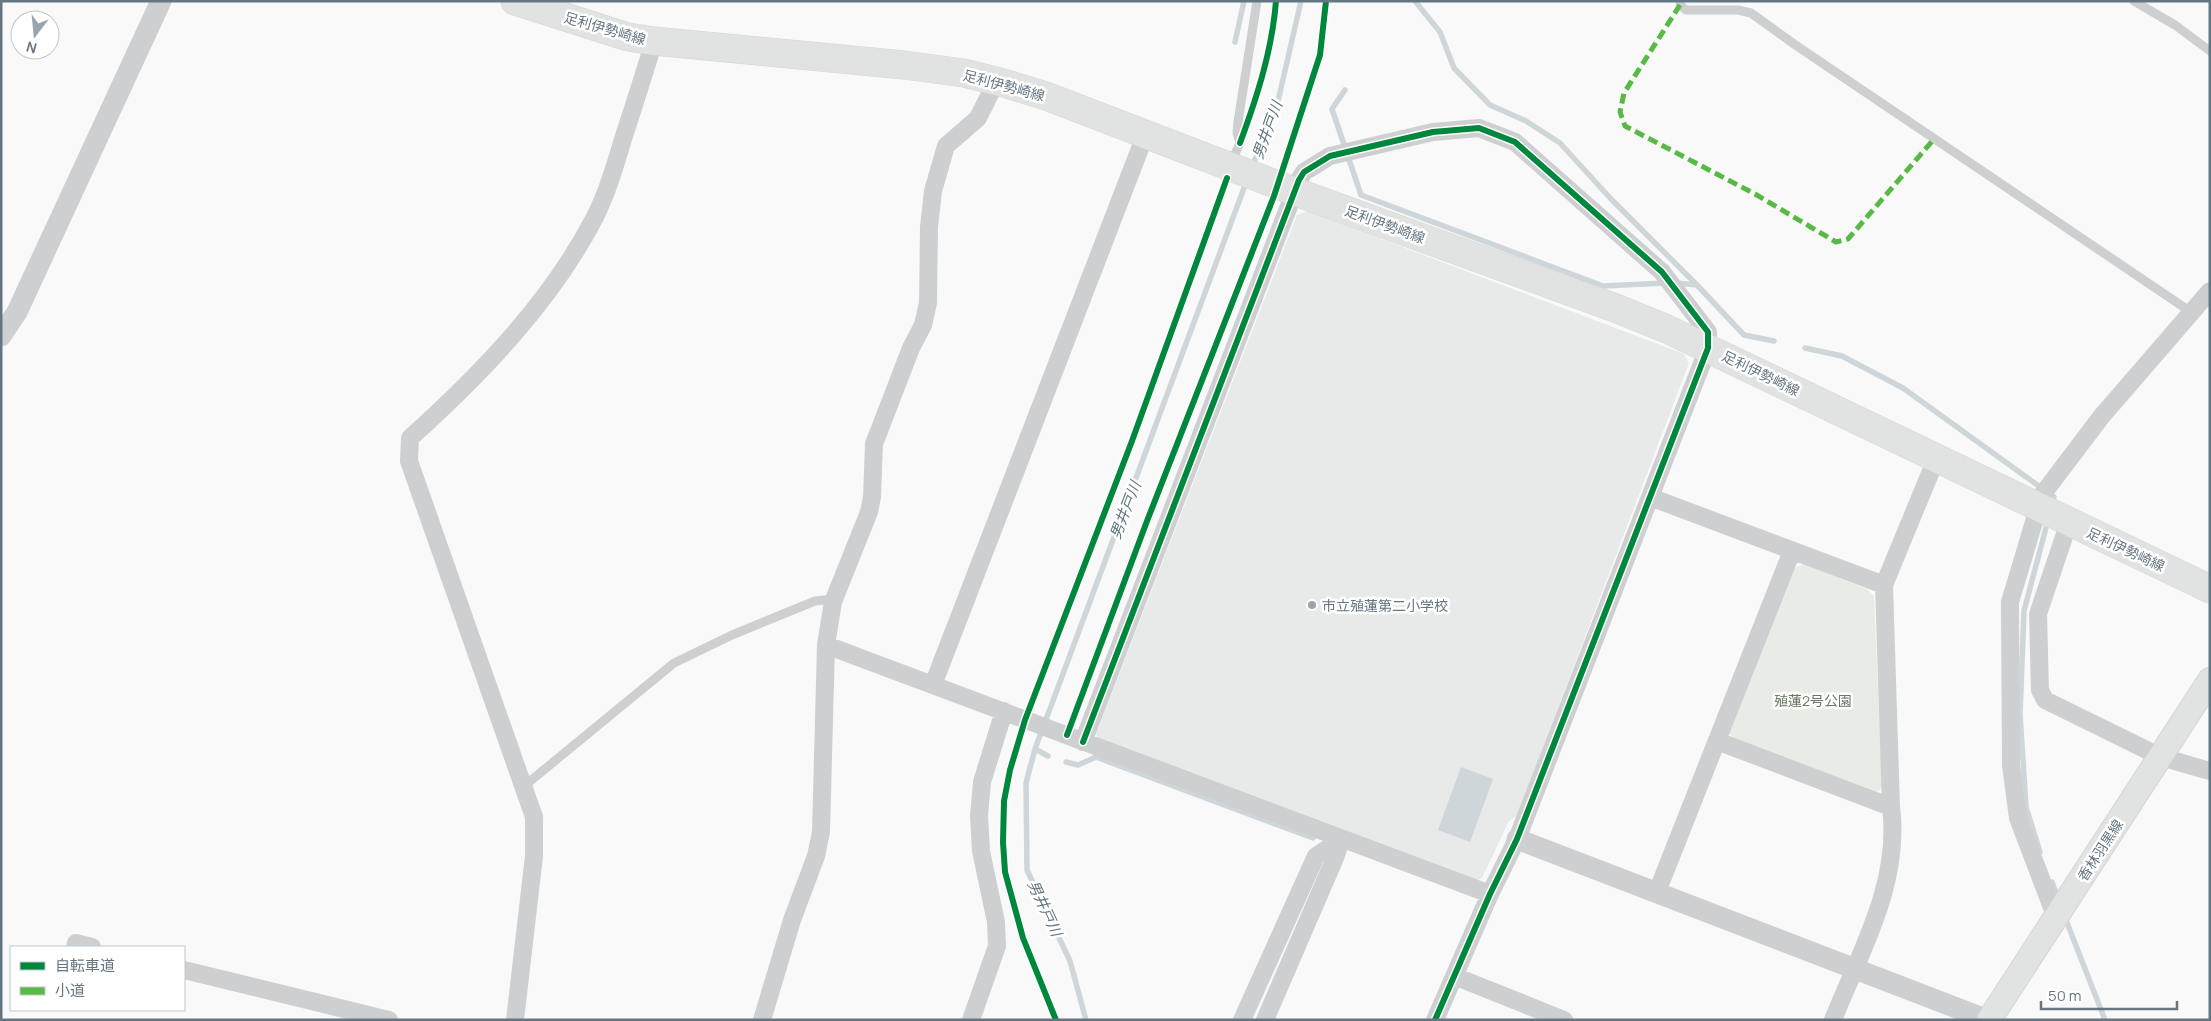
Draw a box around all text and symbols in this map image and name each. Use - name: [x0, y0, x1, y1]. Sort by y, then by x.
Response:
- street label: 足利伊勢崎線: [562, 7, 648, 49]
- north arrow: [10, 10, 60, 60]
- text: N: [24, 37, 39, 58]
- street label: 足利伊勢崎線: [961, 65, 1047, 105]
- water label: 男井戸川: [1247, 96, 1288, 162]
- street label: 足利伊勢崎線: [1342, 201, 1428, 247]
- street label: 足利伊勢崎線: [1719, 346, 1803, 400]
- water label: 男井戸川: [1104, 476, 1146, 542]
- street label: 足利伊勢崎線: [2084, 523, 2168, 575]
- place label: 市立殖蓮第二小学校: [1322, 596, 1448, 615]
- marker: 市立殖蓮第二小学校: [1306, 599, 1318, 611]
- park label: 殖蓮2号公園: [1774, 691, 1852, 710]
- street label: 香林羽黒線: [2073, 815, 2127, 885]
- water label: 男井戸川: [1023, 876, 1068, 941]
- legend: [10, 946, 185, 1011]
- text: 自転車道: [55, 955, 115, 976]
- scale bar: [2041, 978, 2177, 1010]
- text: 小道: [55, 980, 85, 1001]
- text: 50 m: [2048, 985, 2082, 1006]

